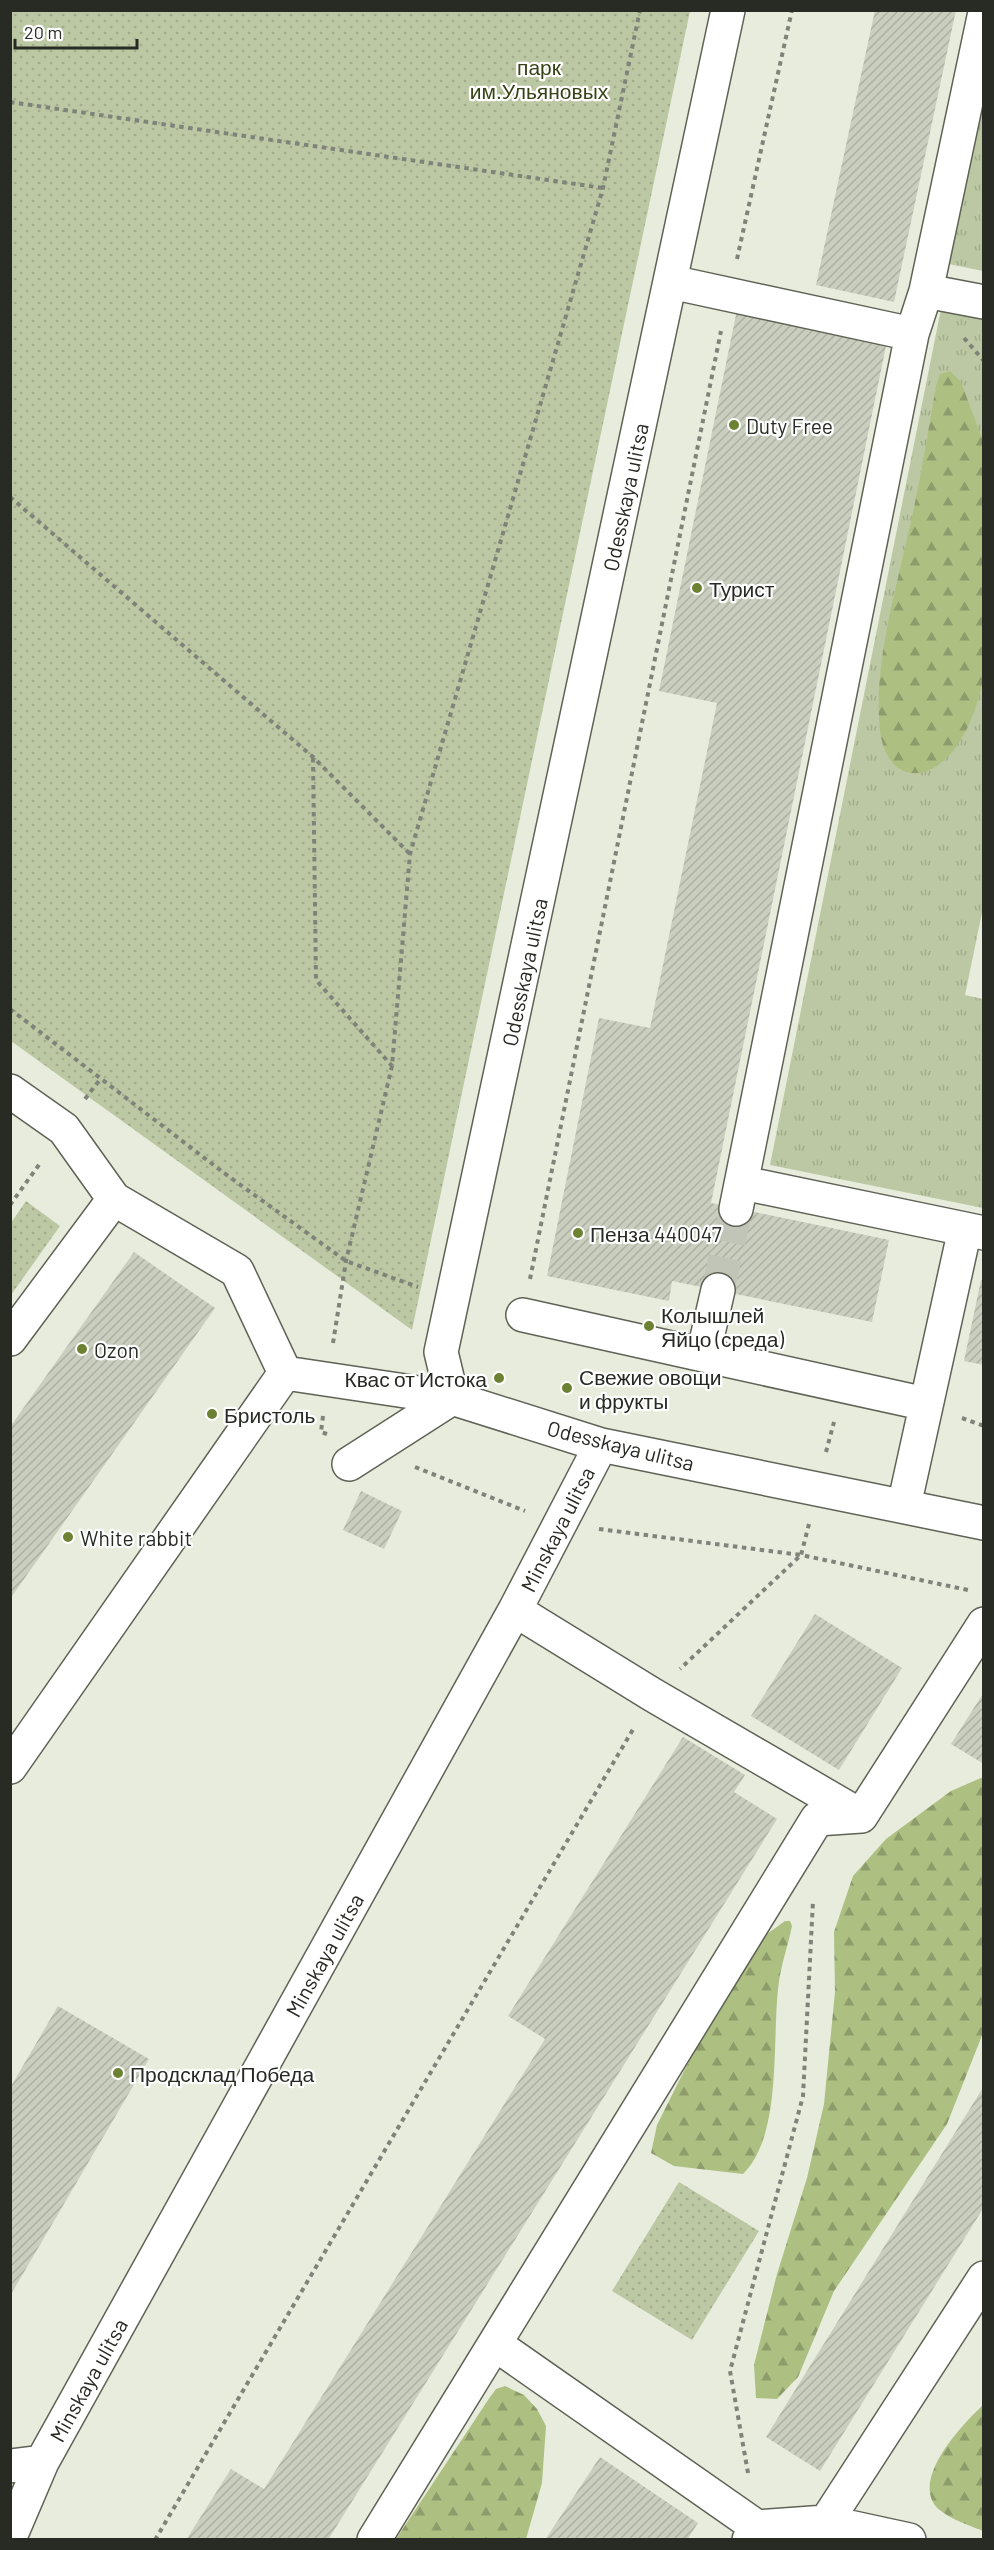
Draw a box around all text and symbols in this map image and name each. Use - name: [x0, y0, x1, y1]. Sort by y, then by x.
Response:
- scale bar: [15, 12, 136, 50]
- text: 20 m: [24, 21, 62, 43]
- park label: парк им.Ульяновых: [470, 54, 609, 103]
- place label: Duty Free: [746, 413, 833, 438]
- marker: Duty Free: [727, 418, 741, 432]
- street label: Odesskaya ulitsa: [597, 421, 653, 573]
- place label: Турист: [709, 576, 775, 601]
- marker: Турист: [690, 581, 704, 595]
- street label: Odesskaya ulitsa: [496, 896, 552, 1048]
- place label: Пенза 440047: [590, 1221, 722, 1246]
- marker: Пенза 440047: [571, 1226, 585, 1240]
- place label: Колышлей Яйцо (среда): [661, 1302, 784, 1351]
- marker: Колышлей Яйцо (среда): [642, 1319, 656, 1333]
- place label: Ozon: [94, 1337, 139, 1362]
- marker: Ozon: [75, 1342, 89, 1356]
- place label: Свежие овощи и фрукты: [579, 1364, 721, 1413]
- place label: Квас от Истока: [344, 1366, 487, 1391]
- marker: Квас от Истока: [492, 1371, 506, 1385]
- marker: Свежие овощи и фрукты: [560, 1381, 574, 1395]
- place label: Бристоль: [224, 1402, 316, 1427]
- marker: Бристоль: [205, 1407, 219, 1421]
- street label: Odesskaya ulitsa: [545, 1415, 697, 1475]
- street label: Minskaya ulitsa: [515, 1462, 599, 1596]
- place label: White rabbit: [80, 1525, 192, 1550]
- marker: White rabbit: [61, 1530, 75, 1544]
- street label: Minskaya ulitsa: [280, 1889, 368, 2021]
- place label: Продсклад Победа: [130, 2061, 315, 2086]
- marker: Продсклад Победа: [111, 2066, 125, 2080]
- street label: Minskaya ulitsa: [44, 2314, 132, 2446]

